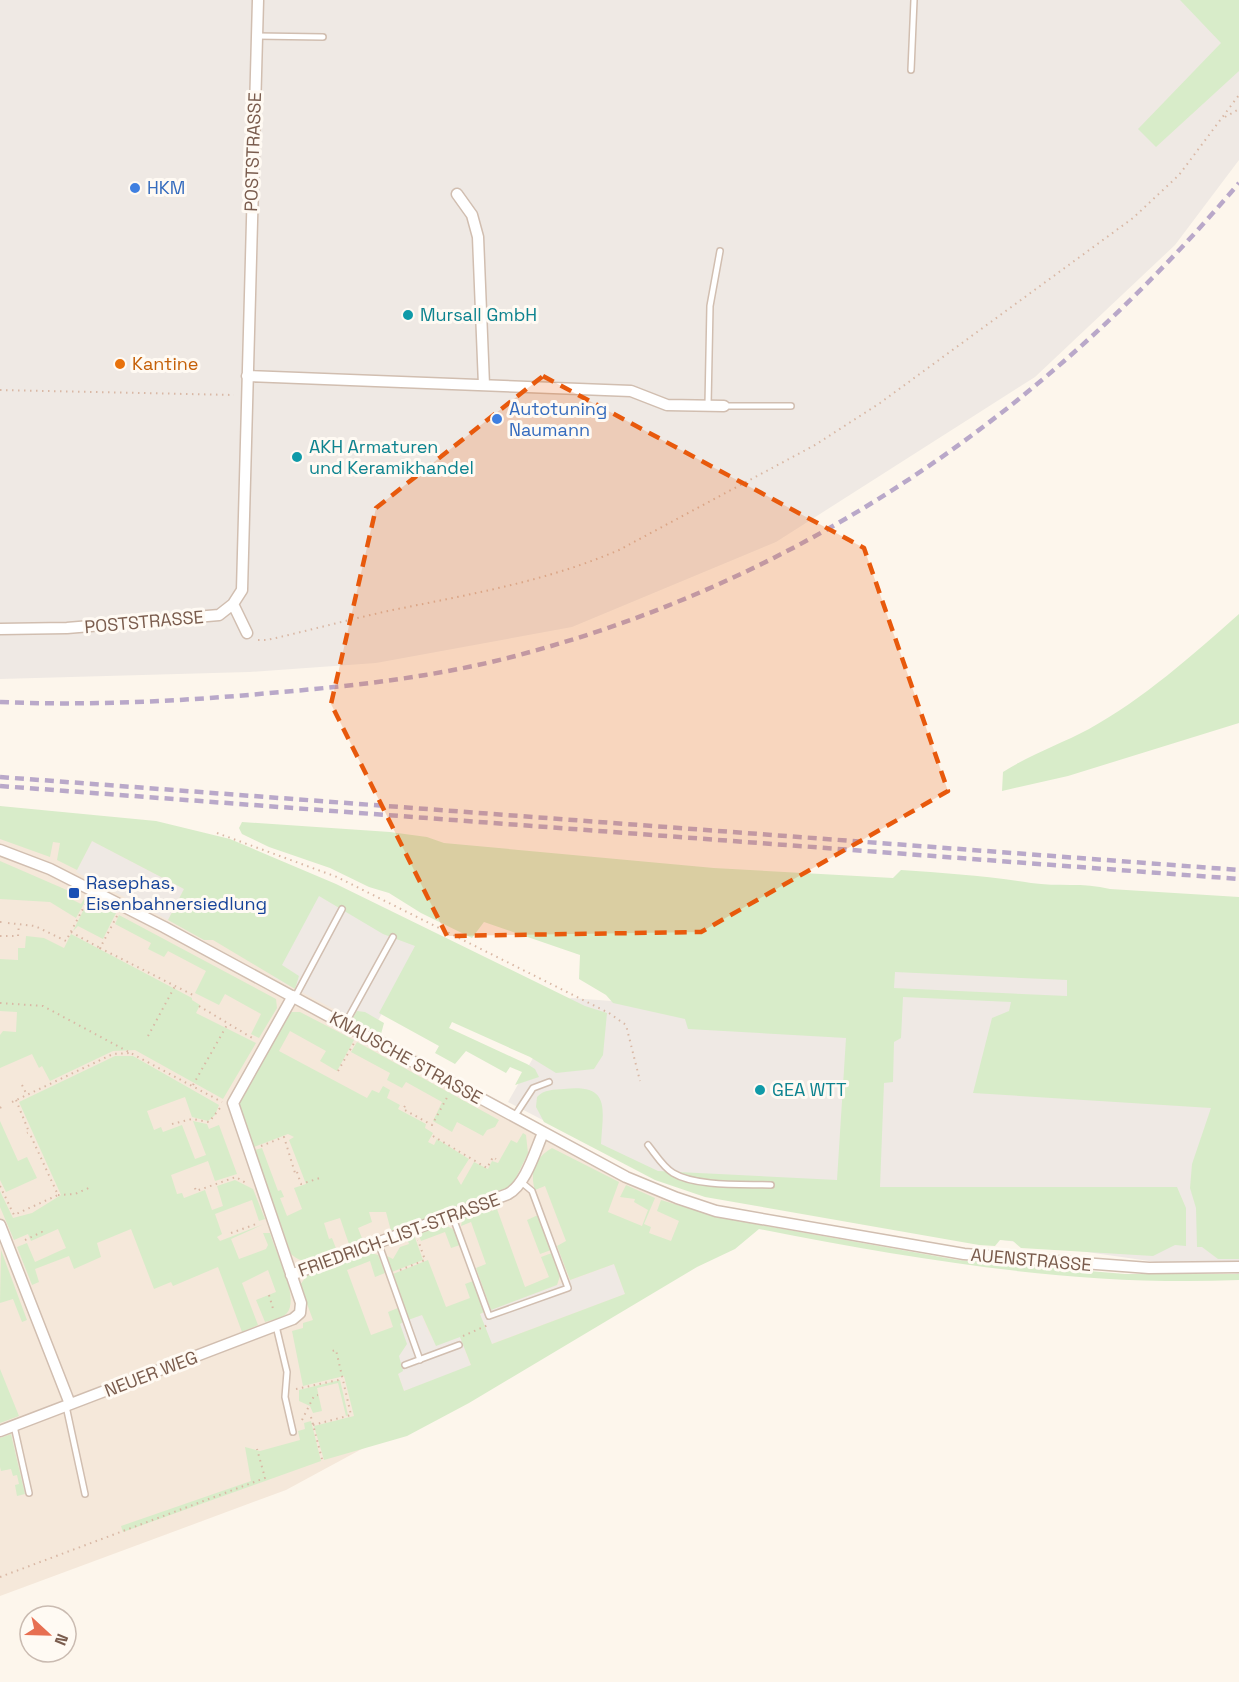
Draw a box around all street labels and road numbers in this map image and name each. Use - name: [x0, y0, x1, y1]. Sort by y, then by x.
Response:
- street label: POSTSTRASSE: [239, 92, 266, 212]
- street label: POSTSTRASSE: [83, 605, 205, 638]
- street label: KNAUSCHE STRASSE: [326, 1006, 487, 1109]
- street label: FRIEDRICH-LIST-STRASSE: [295, 1187, 503, 1282]
- street label: AUENSTRASSE: [970, 1243, 1092, 1276]
- street label: NEUER WEG: [101, 1345, 201, 1402]

